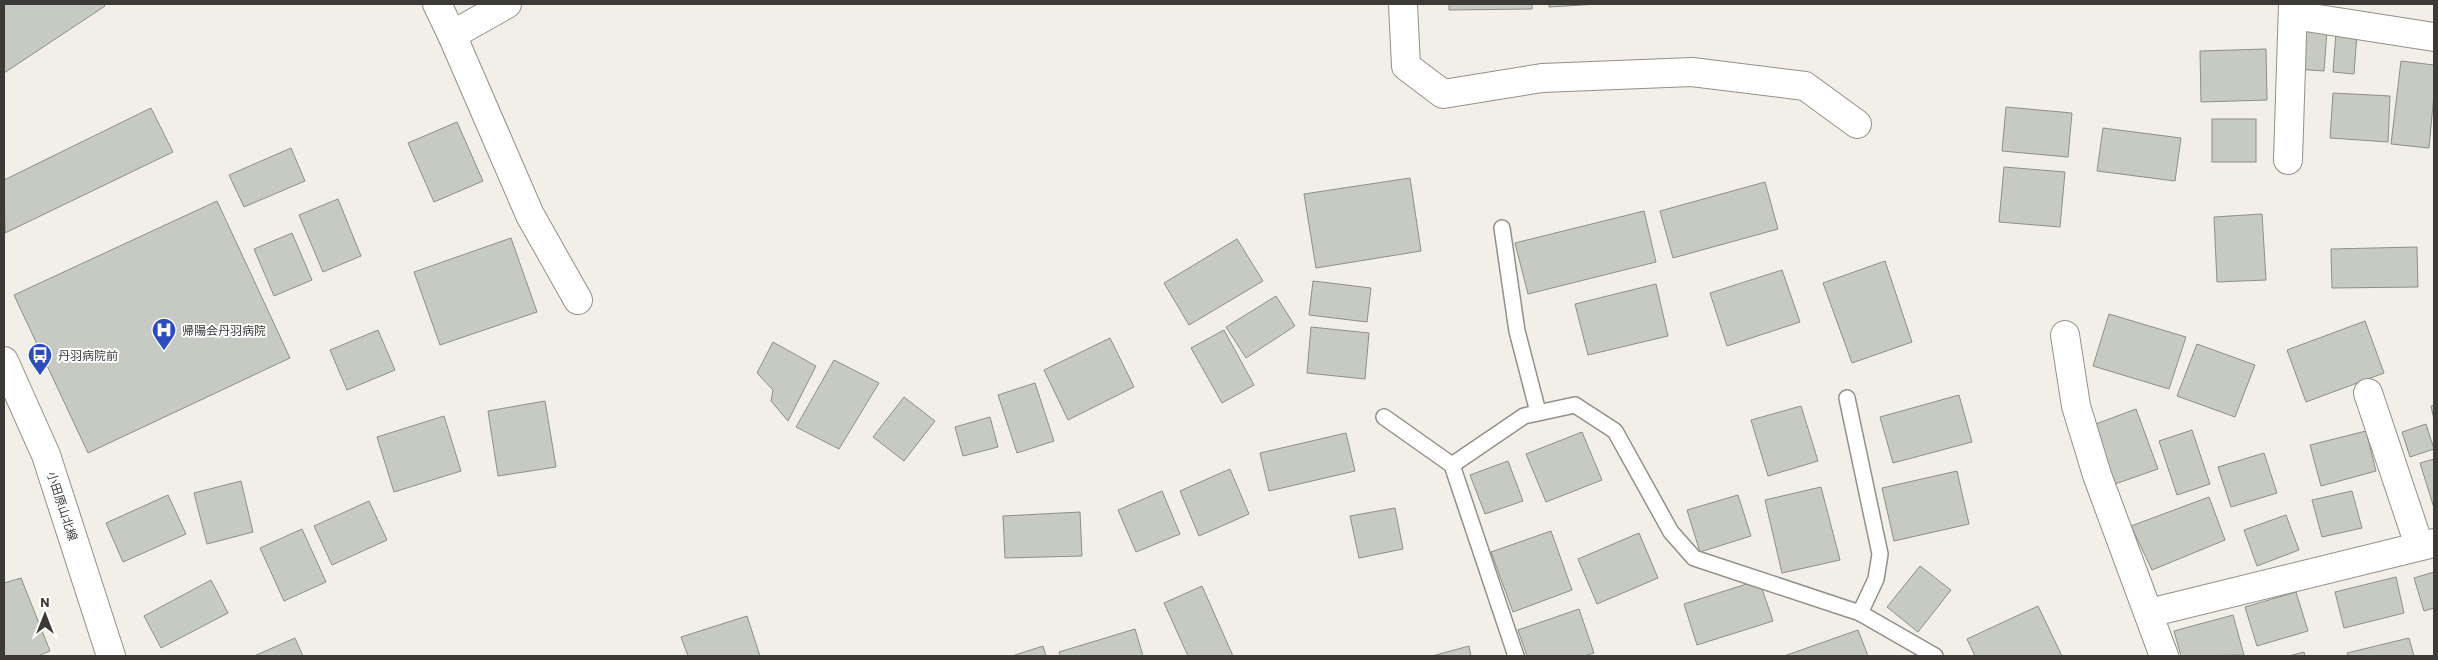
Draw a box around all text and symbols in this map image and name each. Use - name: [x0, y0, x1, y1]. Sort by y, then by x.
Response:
- hospital icon: 帰陽会丹羽病院: [151, 317, 177, 351]
- place label: 帰陽会丹羽病院: [182, 323, 266, 337]
- bus stop icon: 丹羽病院前: [27, 342, 53, 376]
- place label: 丹羽病院前: [58, 348, 118, 362]
- street label: 小田原山北線: [45, 470, 81, 542]
- north arrow: [20, 590, 70, 640]
- text: N: [40, 593, 50, 610]

